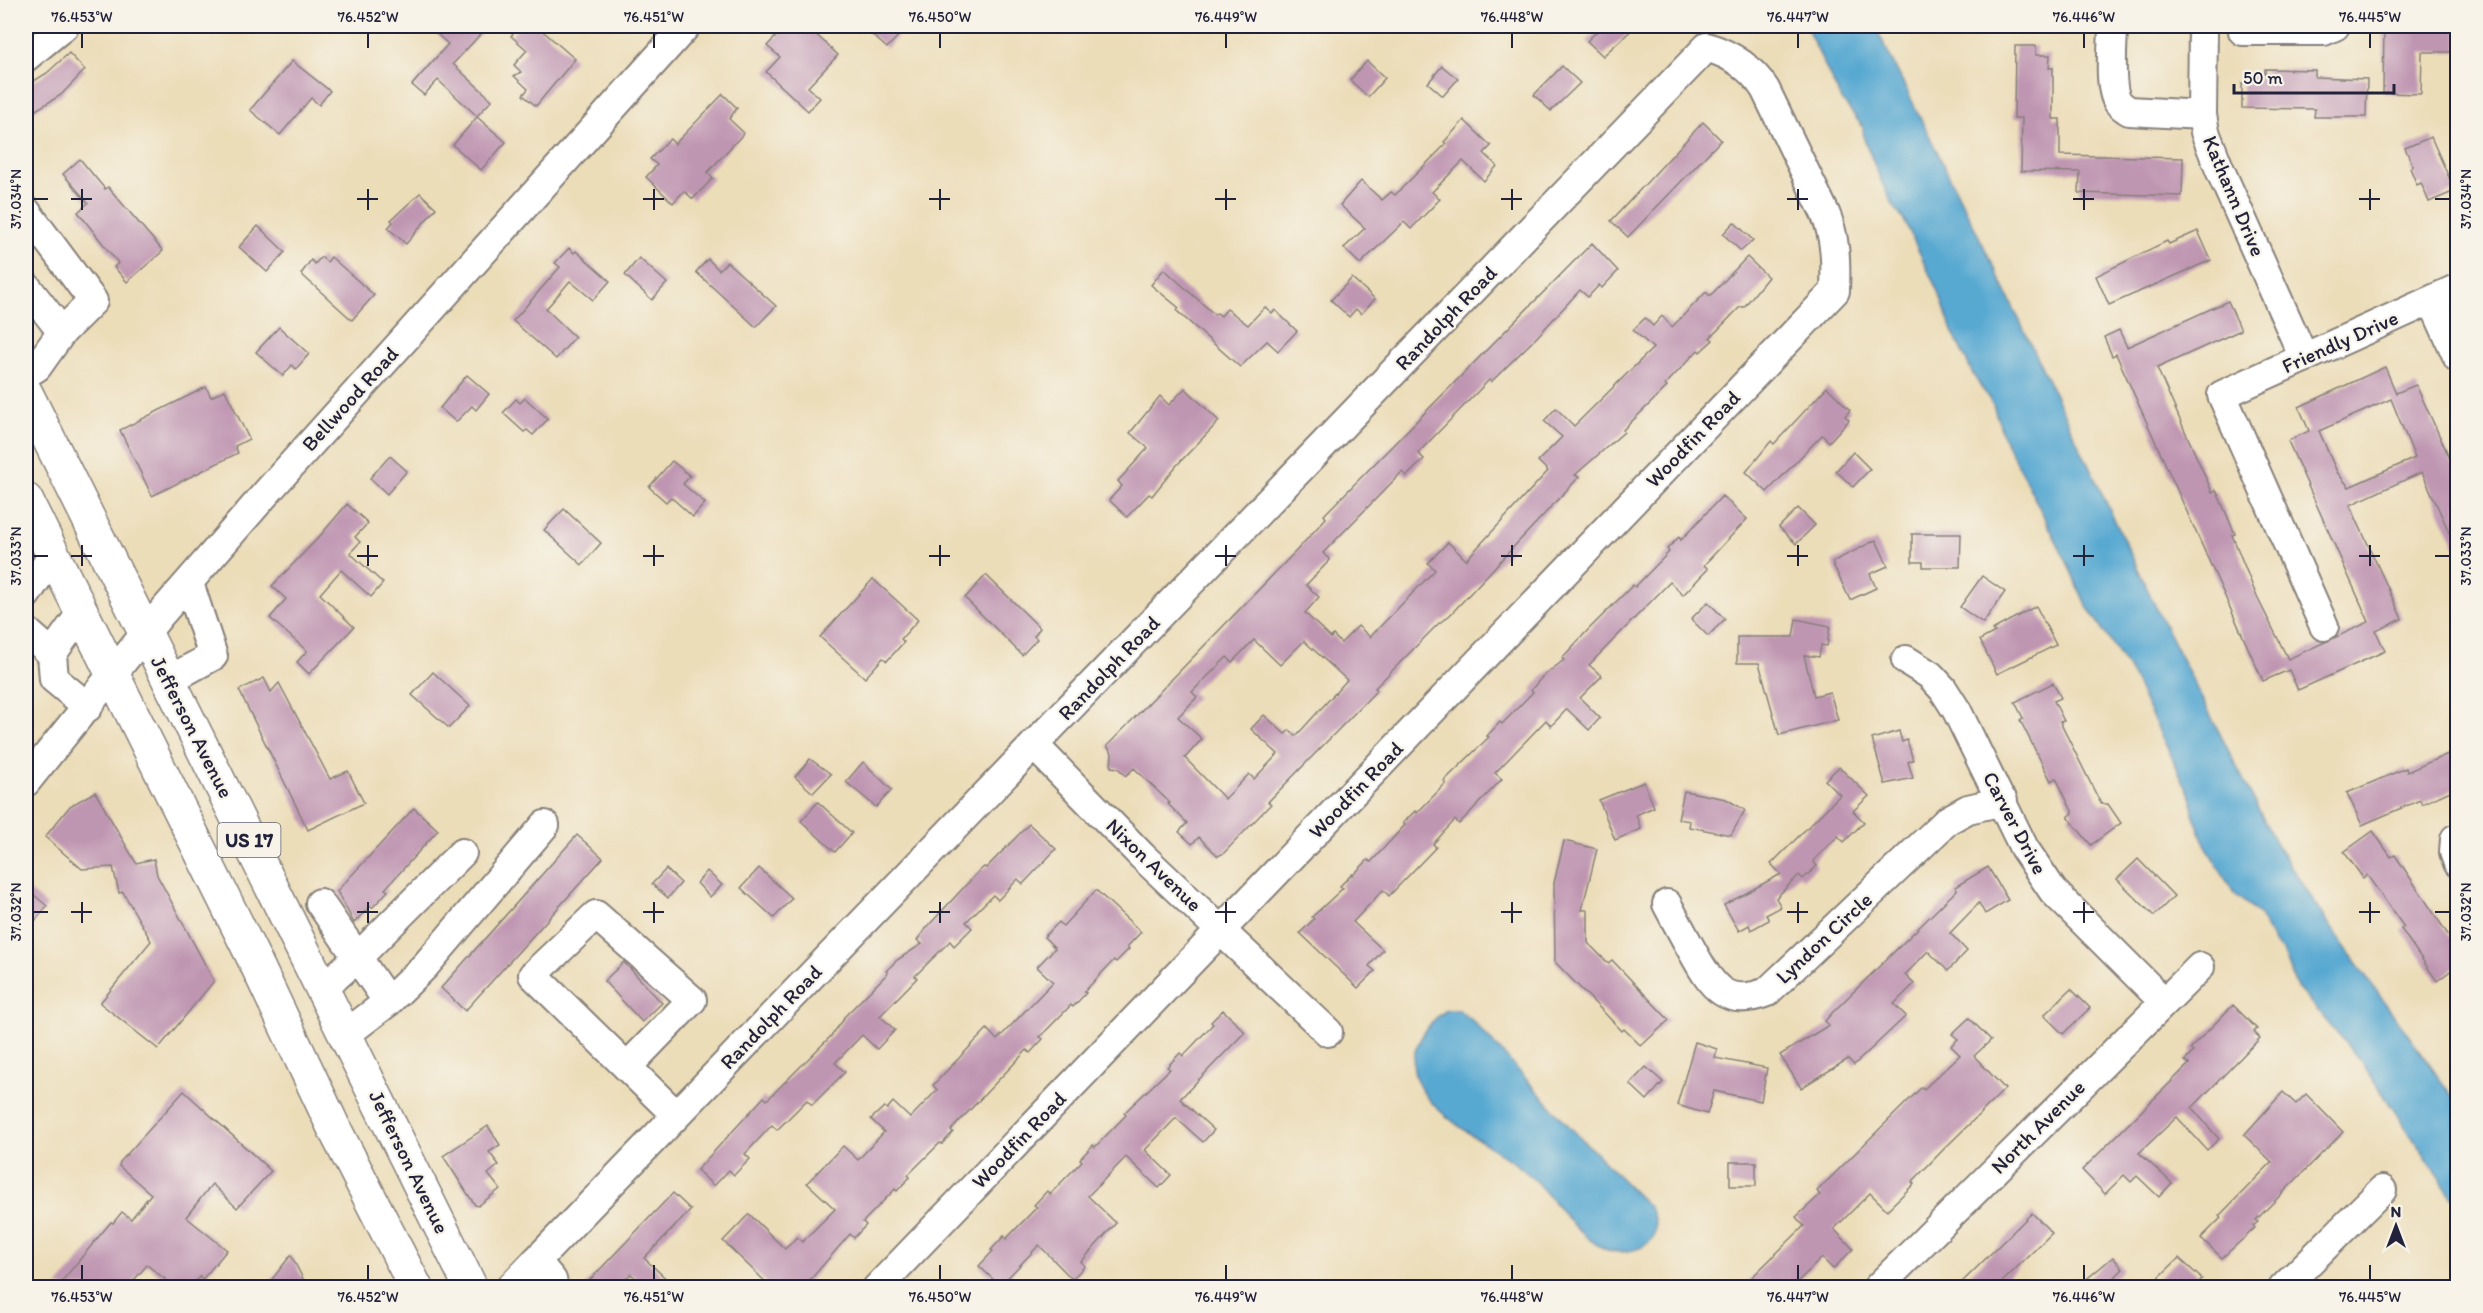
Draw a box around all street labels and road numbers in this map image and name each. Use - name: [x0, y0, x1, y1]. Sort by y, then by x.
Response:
- street label: Kathann Drive: [2198, 132, 2271, 260]
- street label: Randolph Road: [1390, 260, 1502, 375]
- street label: Friendly Drive: [2278, 305, 2402, 378]
- street label: Bellwood Road: [296, 341, 403, 456]
- street label: Woodfin Road: [1640, 385, 1746, 492]
- street label: Randolph Road: [1053, 610, 1165, 725]
- street label: Jefferson Avenue: [146, 652, 239, 802]
- street label: Woodfin Road: [1303, 736, 1409, 843]
- street label: Carver Drive: [1978, 767, 2053, 878]
- street label: Nixon Avenue: [1101, 813, 1207, 916]
- road number: US 17: [218, 823, 280, 857]
- street label: Lyndon Circle: [1770, 887, 1877, 989]
- street label: Randolph Road: [715, 959, 827, 1074]
- street label: North Avenue: [1985, 1074, 2090, 1179]
- street label: Jefferson Avenue: [364, 1086, 455, 1237]
- street label: Woodfin Road: [966, 1086, 1072, 1193]

